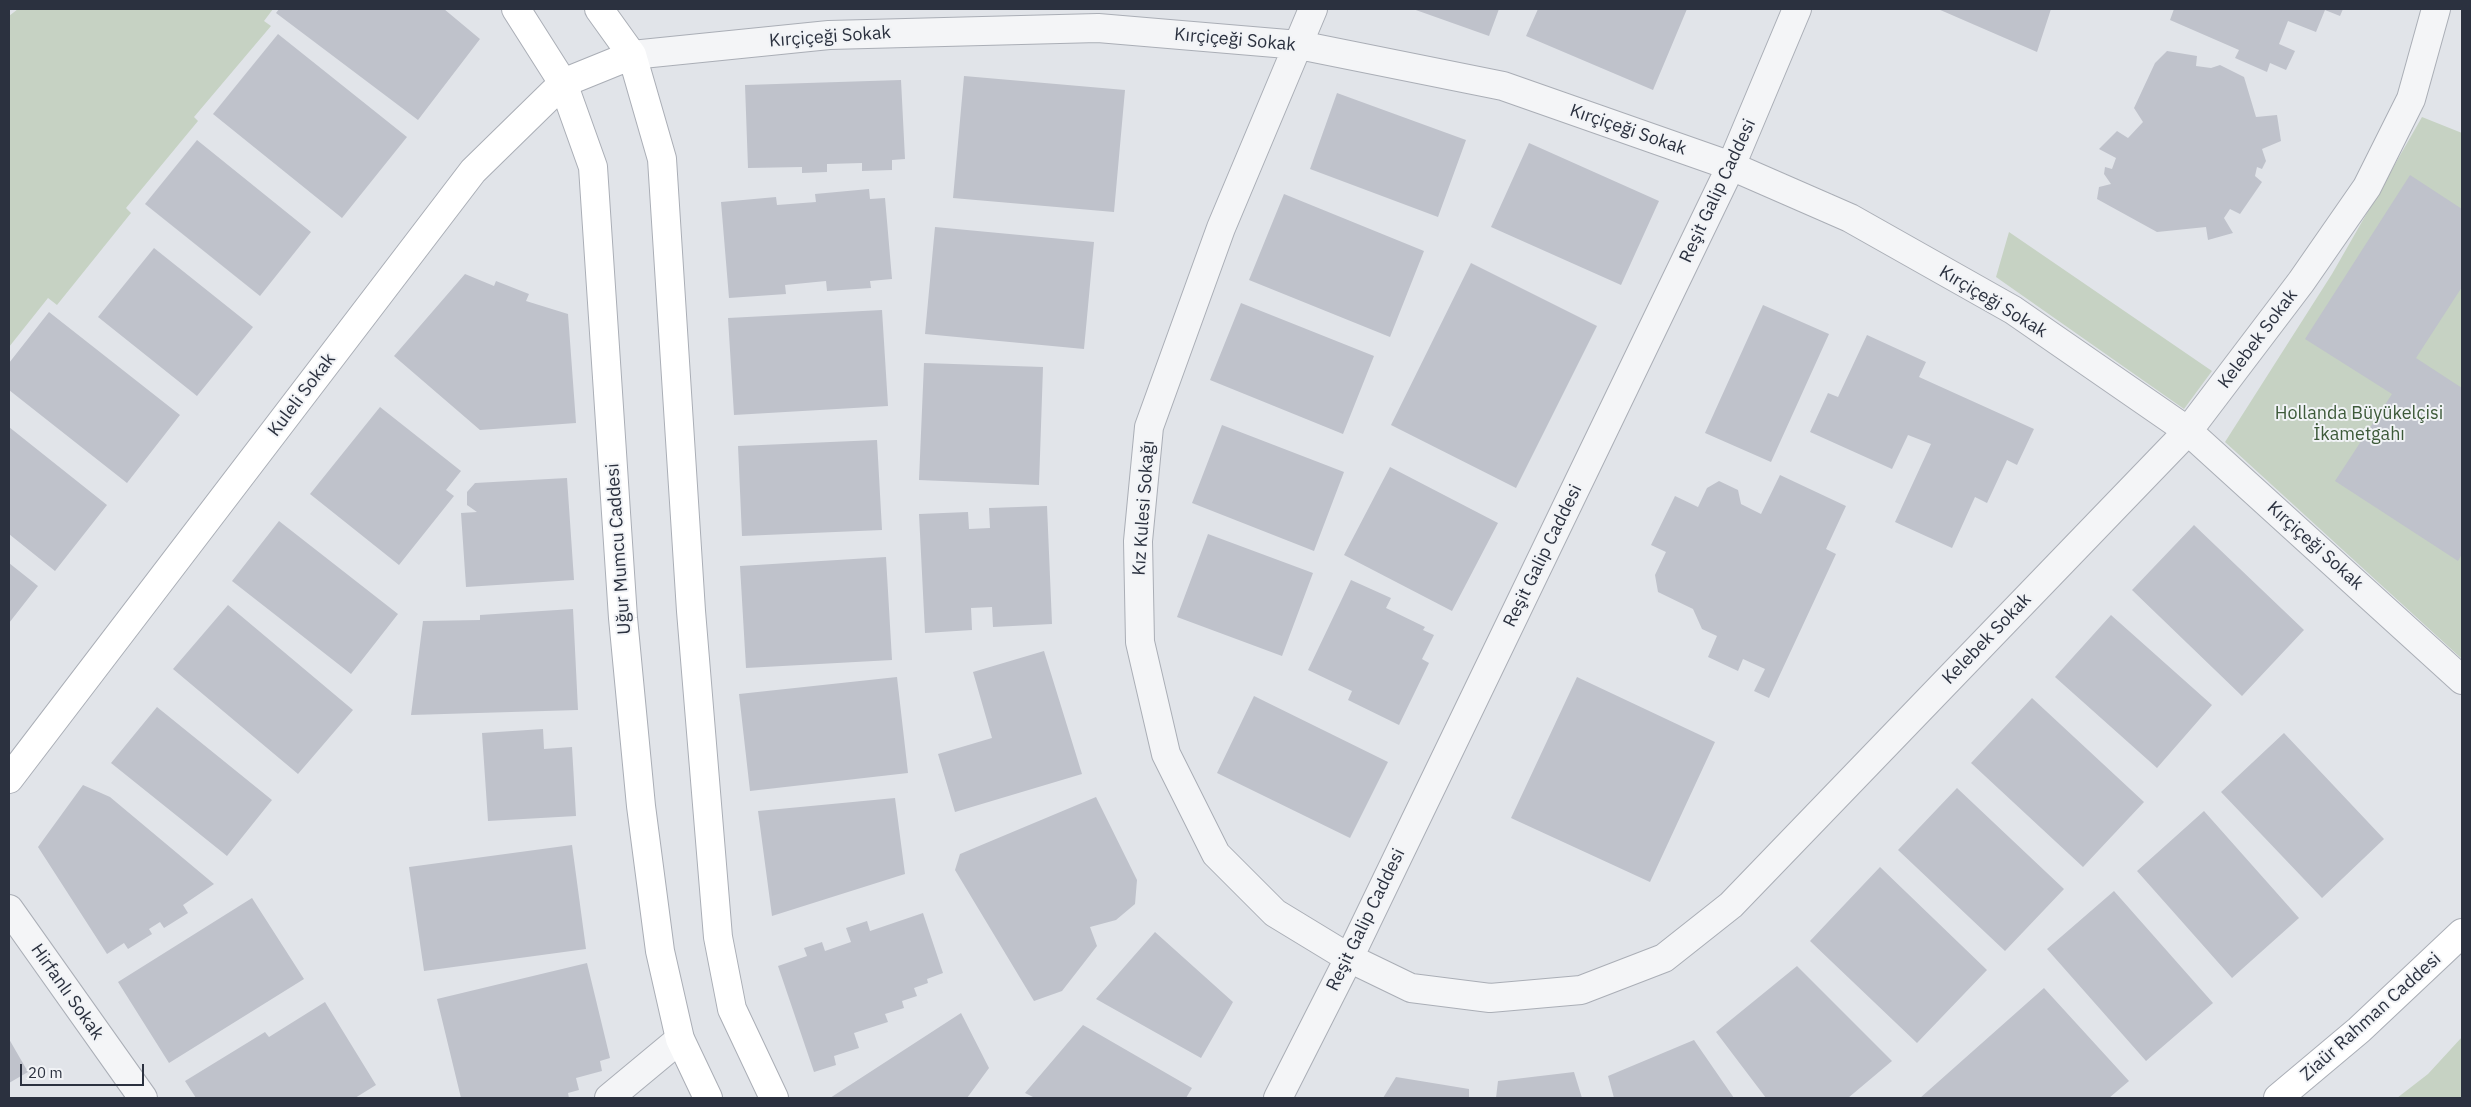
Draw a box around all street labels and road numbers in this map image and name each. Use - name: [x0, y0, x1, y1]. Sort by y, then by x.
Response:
- street label: Kırçiçeği Sokak: [768, 22, 892, 52]
- street label: Kırçiçeği Sokak: [1173, 24, 1297, 56]
- street label: Kırçiçeği Sokak: [1567, 100, 1689, 160]
- street label: Reşit Galip Caddesi: [1675, 116, 1761, 266]
- street label: Kırçiçeği Sokak: [1935, 261, 2051, 343]
- street label: Kelebek Sokak: [2214, 285, 2302, 393]
- street label: Kuleli Sokak: [264, 349, 340, 441]
- street label: Kız Kulesi Sokağı: [1128, 440, 1160, 576]
- street label: Uğur Mumcu Caddesi: [602, 463, 636, 635]
- street label: Reşit Galip Caddesi: [1499, 481, 1587, 631]
- street label: Kırçiçeği Sokak: [2262, 497, 2368, 595]
- street label: Kelebek Sokak: [1938, 589, 2036, 689]
- street label: Reşit Galip Caddesi: [1322, 845, 1410, 995]
- street label: Hirfanlı Sokak: [26, 940, 108, 1044]
- street label: Ziaür Rahman Caddesi: [2296, 948, 2446, 1086]

